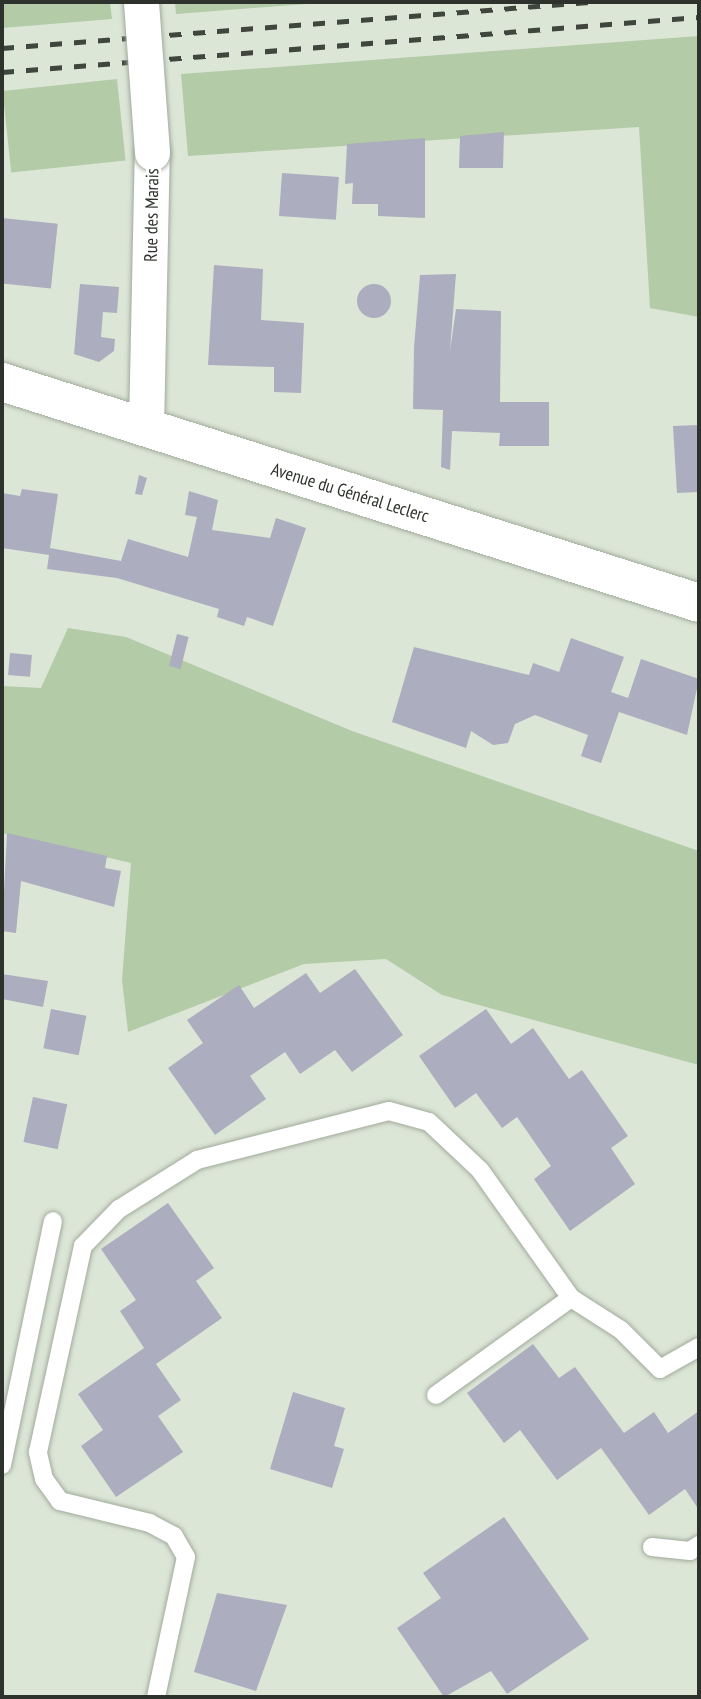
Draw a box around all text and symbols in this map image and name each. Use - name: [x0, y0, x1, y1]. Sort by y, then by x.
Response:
- street label: Rue des Marais: [140, 168, 164, 262]
- street label: Avenue du Général Leclerc: [268, 459, 432, 527]

